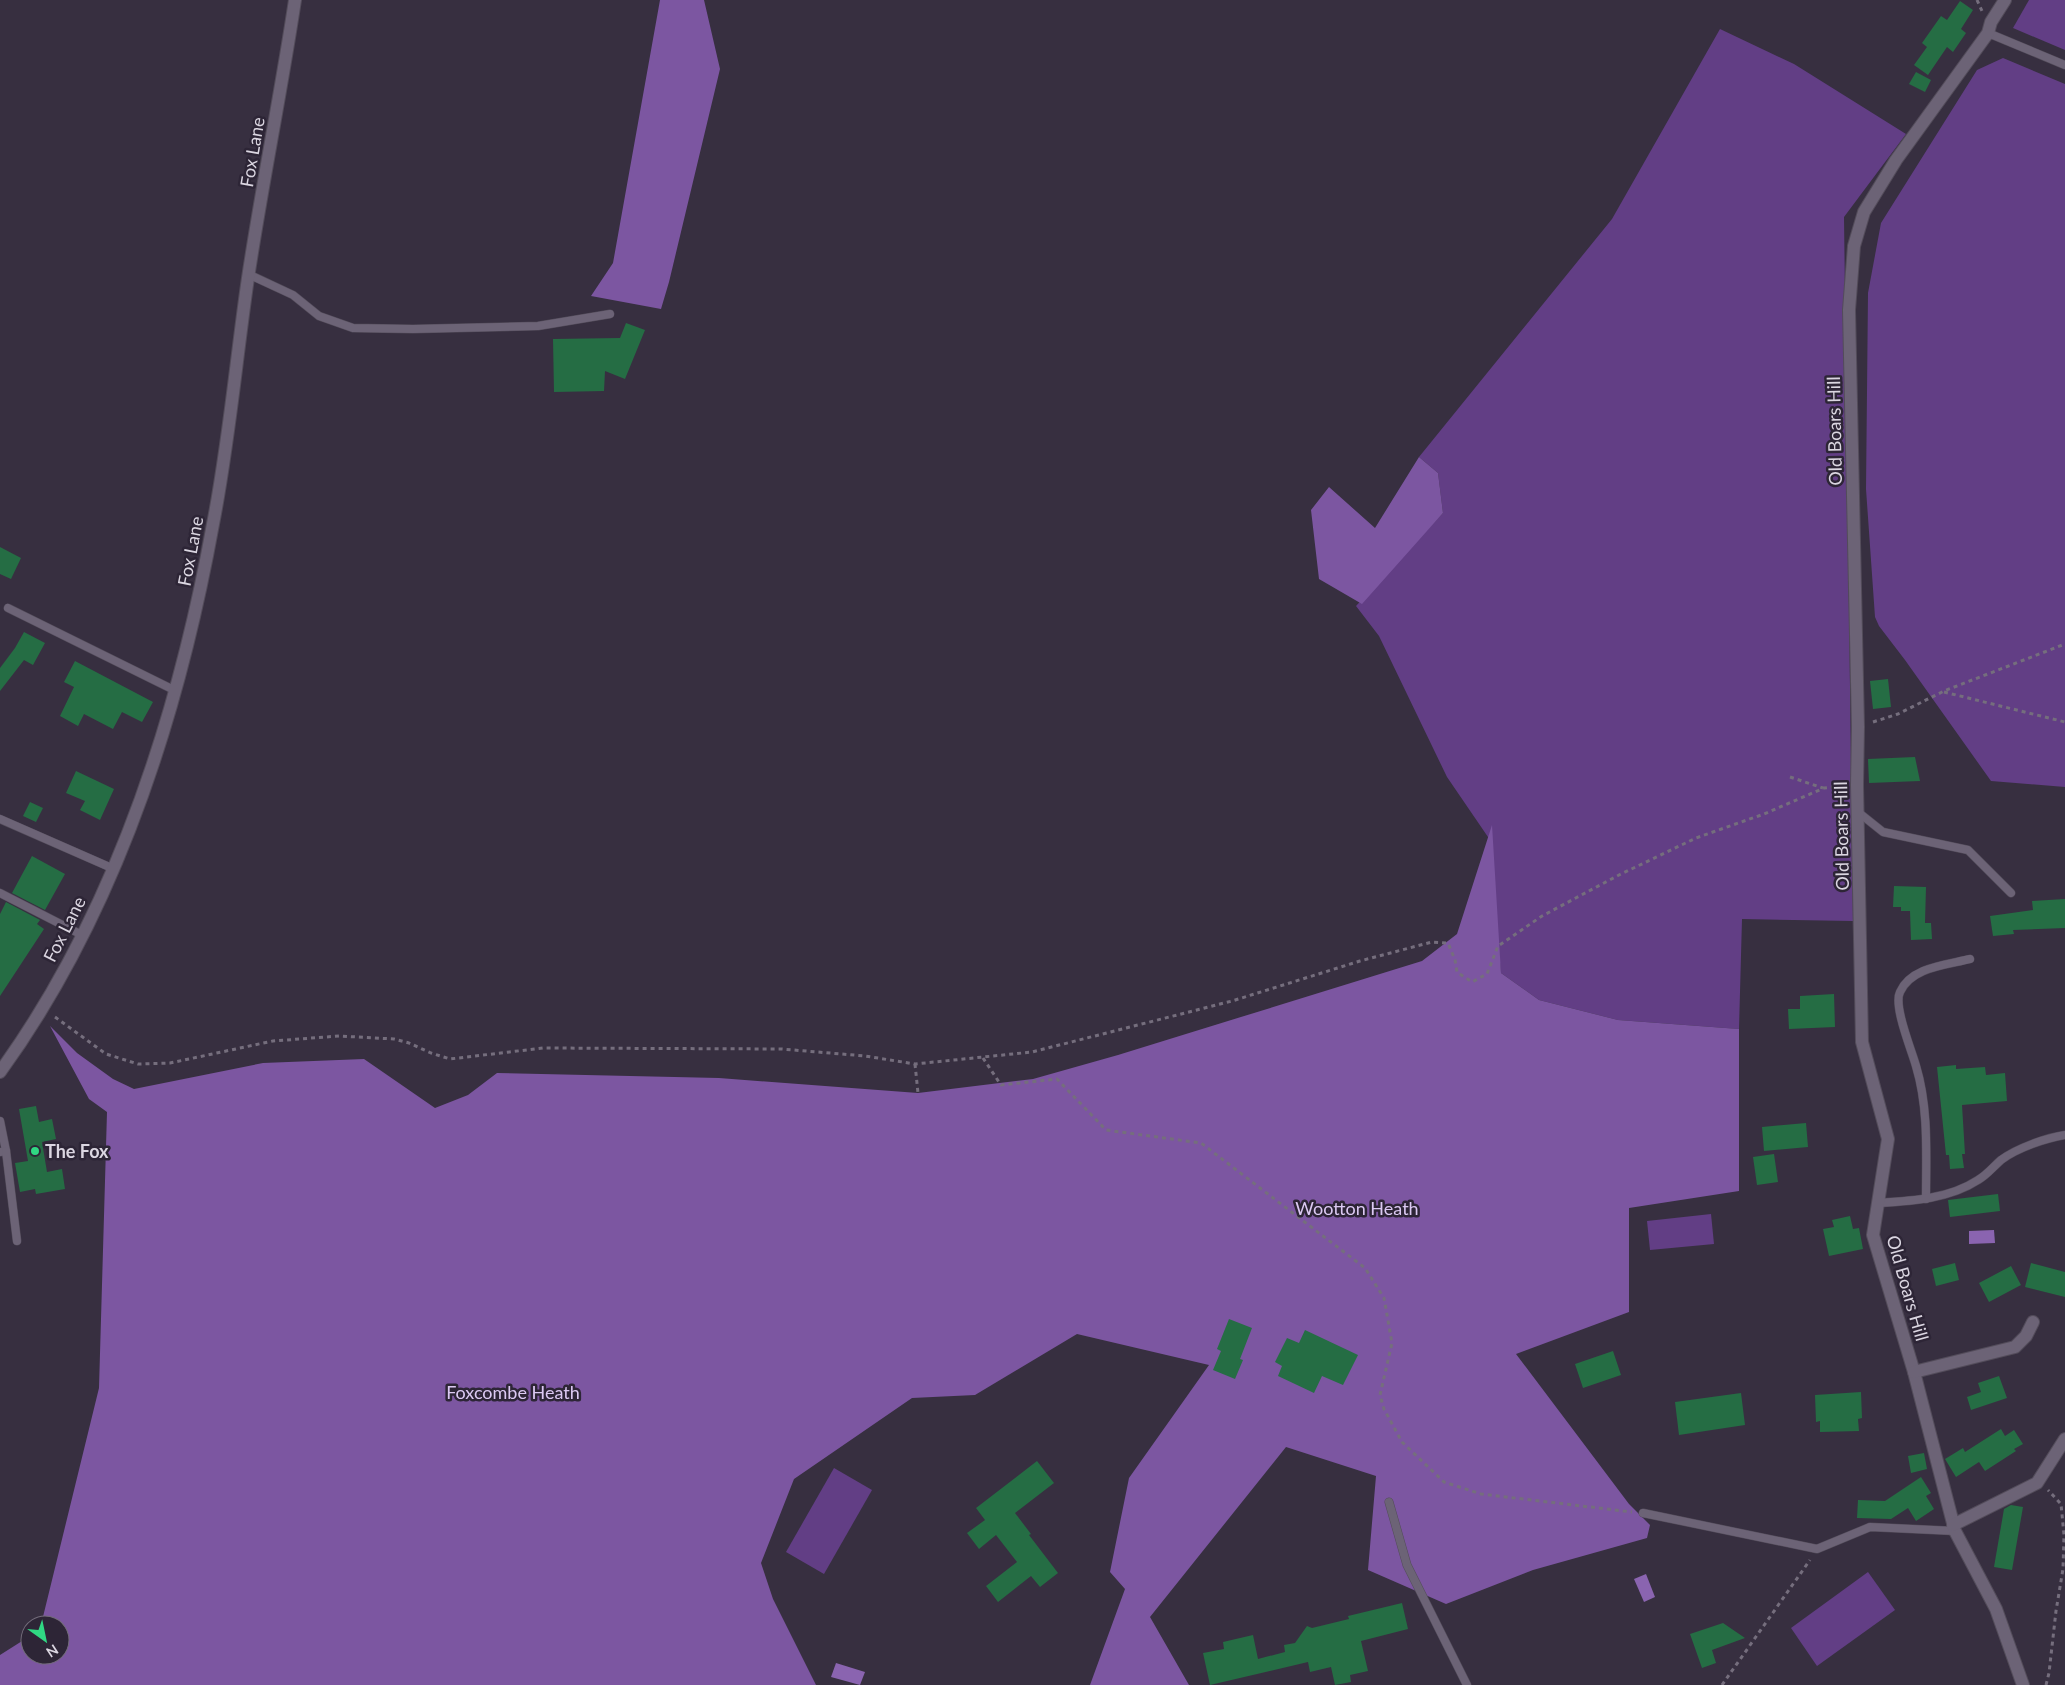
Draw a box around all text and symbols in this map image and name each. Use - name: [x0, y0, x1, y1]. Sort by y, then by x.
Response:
- street label: Fox Lane: [235, 115, 269, 189]
- street label: Old Boars Hill: [1822, 376, 1846, 486]
- street label: Fox Lane: [172, 514, 208, 588]
- street label: Old Boars Hill: [1829, 781, 1853, 891]
- street label: Fox Lane: [38, 893, 90, 965]
- place label: The Fox: [45, 1140, 109, 1162]
- marker: The Fox: [29, 1145, 41, 1157]
- park label: Wootton Heath: [1295, 1197, 1419, 1219]
- street label: Old Boars Hill: [1882, 1233, 1934, 1343]
- park label: Foxcombe Heath: [446, 1381, 580, 1403]
- north arrow: [20, 1615, 70, 1665]
- text: N: [43, 1641, 62, 1661]

